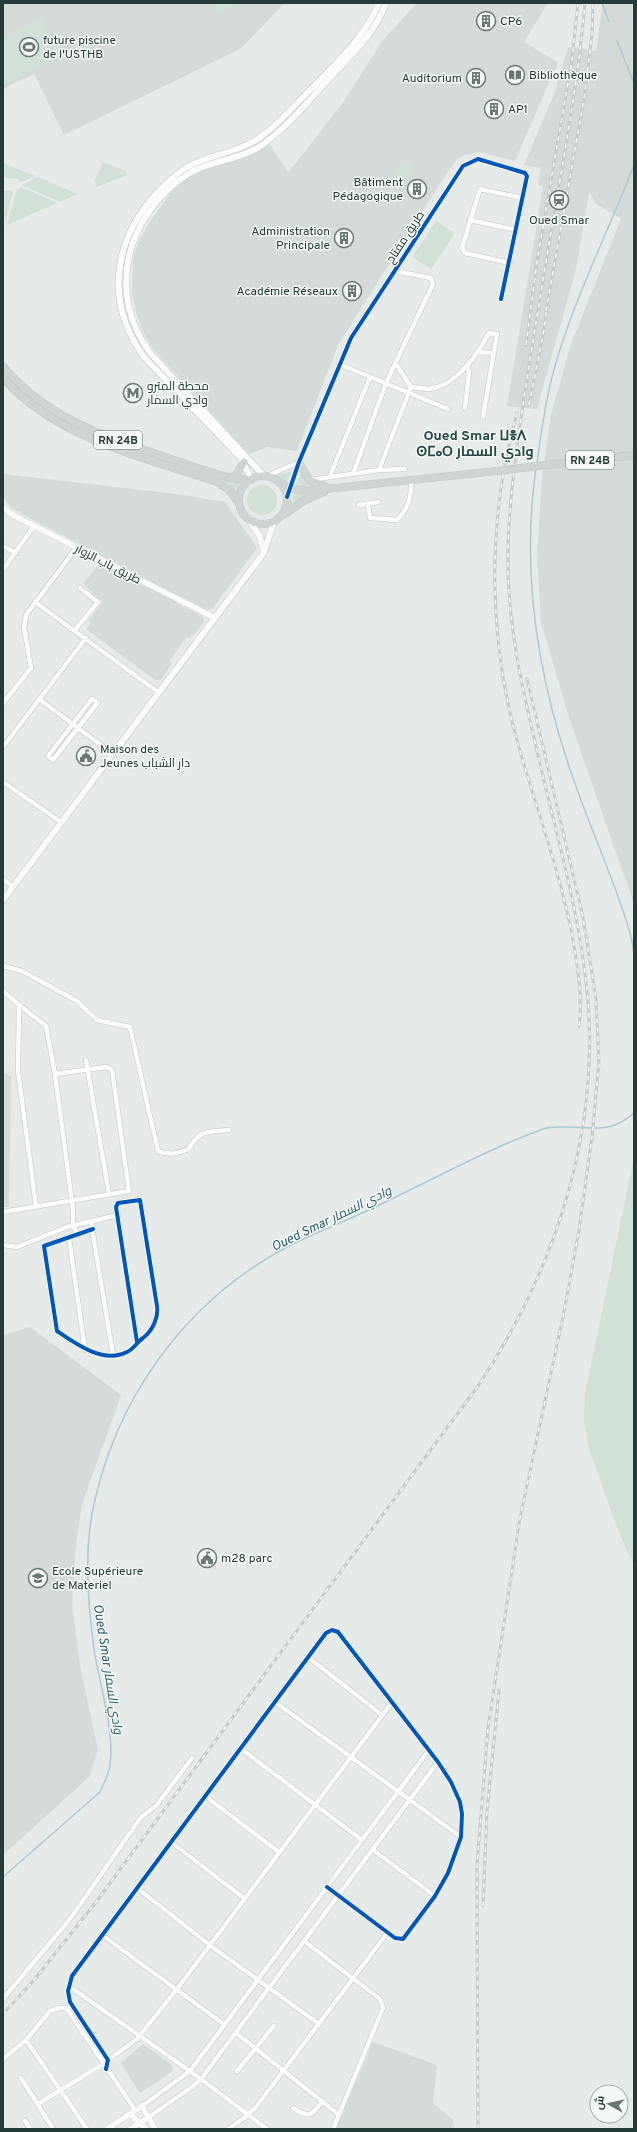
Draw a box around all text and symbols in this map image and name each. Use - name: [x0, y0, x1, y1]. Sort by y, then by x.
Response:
- building icon: CP6: [475, 10, 497, 32]
- place label: CP6: [500, 14, 522, 30]
- place label: future piscine de l'USTHB: [43, 33, 116, 63]
- sports icon: future piscine de l'USTHB: [18, 36, 40, 58]
- library icon: Bibliothèque: [504, 64, 526, 86]
- building icon: Auditorium: [465, 67, 487, 89]
- place label: Bibliothèque: [529, 68, 597, 84]
- place label: Auditorium: [402, 71, 462, 87]
- building icon: AP1: [483, 98, 505, 120]
- place label: AP1: [508, 102, 528, 118]
- place label: Bâtiment Pédagogique: [332, 175, 403, 205]
- building icon: Bâtiment Pédagogique: [406, 178, 428, 200]
- station icon: Oued Smar: [548, 189, 570, 211]
- street label: طريق مفتاح: [383, 208, 429, 267]
- place label: Oued Smar: [529, 213, 589, 229]
- place label: Administration Principale: [251, 224, 330, 254]
- building icon: Administration Principale: [333, 227, 355, 249]
- building icon: Académie Réseaux: [341, 280, 363, 302]
- place label: Académie Réseaux: [237, 284, 338, 300]
- place label: محطة المترو وادي السمار: [146, 379, 209, 410]
- metro station icon: محطة المترو وادي السمار: [122, 382, 144, 404]
- district label: Oued Smar ⵡⴻⴷ ⵙⵎⴰⵔ وادي السمار: [416, 428, 534, 462]
- road number: RN 24B: [94, 431, 142, 449]
- road number: RN 24B: [566, 451, 614, 469]
- street label: طريق باب الزوار: [71, 541, 143, 588]
- place label: Maison des Jeunes دار الشباب: [100, 742, 190, 772]
- public building icon: Maison des Jeunes دار الشباب: [75, 745, 97, 767]
- water label: Oued Smar وادي السمار: [269, 1183, 396, 1257]
- public building icon: m28 parc: [196, 1547, 218, 1569]
- place label: m28 parc: [221, 1551, 272, 1567]
- place label: Ecole Supérieure de Materiel: [52, 1564, 143, 1594]
- school or university icon: Ecole Supérieure de Materiel: [27, 1567, 49, 1589]
- water label: Oued Smar وادي السمار: [88, 1603, 125, 1737]
- north arrow: [589, 2084, 629, 2124]
- text: ش: [592, 2095, 608, 2111]

